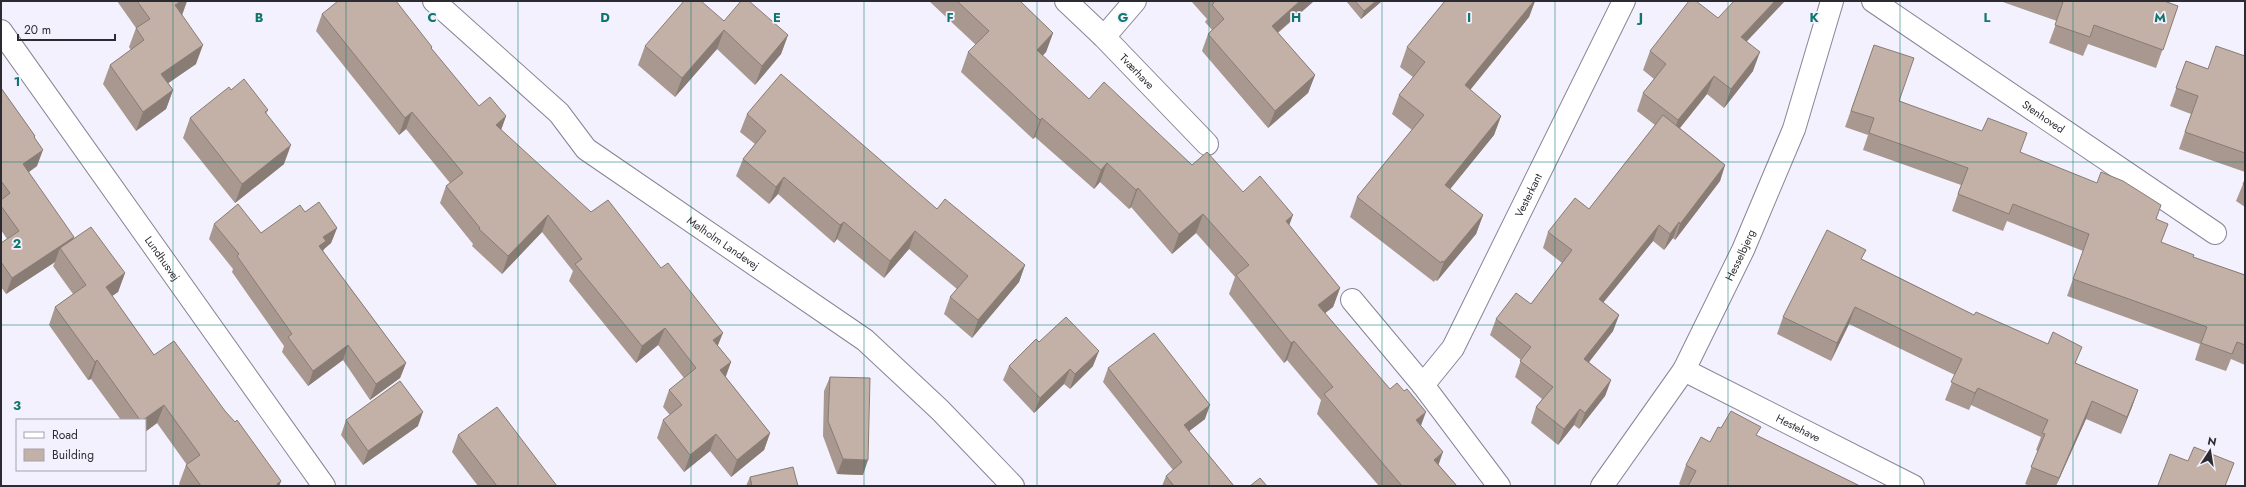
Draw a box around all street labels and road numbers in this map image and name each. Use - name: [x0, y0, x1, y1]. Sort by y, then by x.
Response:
- street label: Tværhave: [1116, 50, 1158, 93]
- street label: Stenhoved: [2019, 96, 2068, 137]
- street label: Vesterkant: [1511, 170, 1546, 220]
- street label: Mølholm Landevej: [684, 212, 763, 273]
- street label: Hesselbjerg: [1721, 227, 1759, 283]
- street label: Lundhusvej: [141, 233, 184, 284]
- street label: Hestehave: [1773, 410, 1823, 446]

